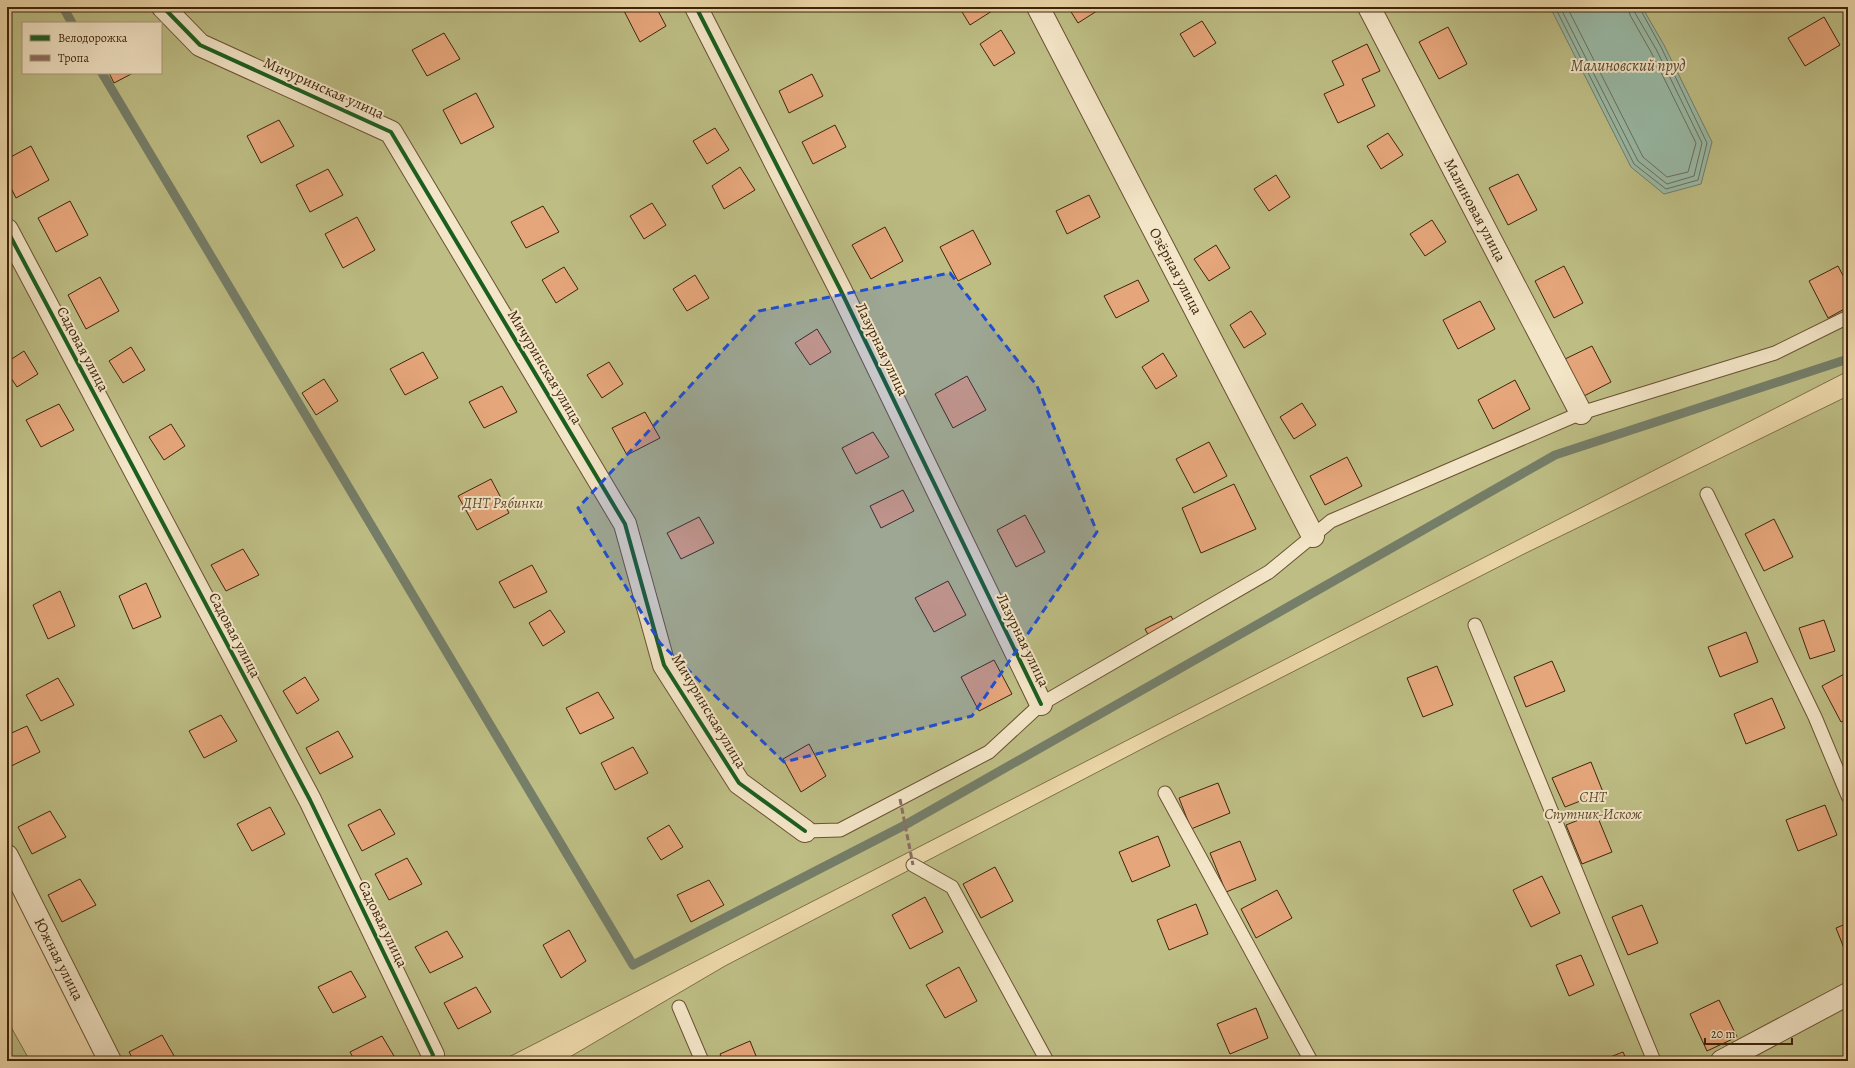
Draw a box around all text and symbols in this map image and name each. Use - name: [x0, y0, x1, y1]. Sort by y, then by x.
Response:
- legend: [22, 22, 162, 74]
- text: Велодорожка: [58, 30, 128, 46]
- text: Тропа: [58, 50, 89, 66]
- street label: Мичуринская улица: [260, 52, 388, 124]
- water label: Малиновский пруд: [1571, 55, 1686, 77]
- street label: Малиновая улица: [1439, 155, 1511, 265]
- street label: Озёрная улица: [1145, 224, 1207, 318]
- street label: Лазурная улица: [851, 299, 913, 399]
- street label: Садовая улица: [52, 303, 114, 395]
- street label: Мичуринская улица: [503, 306, 587, 428]
- park label: ДНТ Рябинки: [462, 493, 544, 513]
- street label: Садовая улица: [204, 589, 266, 681]
- street label: Лазурная улица: [992, 590, 1054, 690]
- street label: Мичуринская улица: [667, 650, 751, 772]
- park label: СНТ Спутник-Искож: [1544, 787, 1642, 824]
- street label: Садовая улица: [353, 877, 413, 971]
- street label: Южная улица: [30, 914, 88, 1004]
- scale bar: [1705, 1020, 1792, 1046]
- text: 20 m: [1711, 1026, 1735, 1042]

